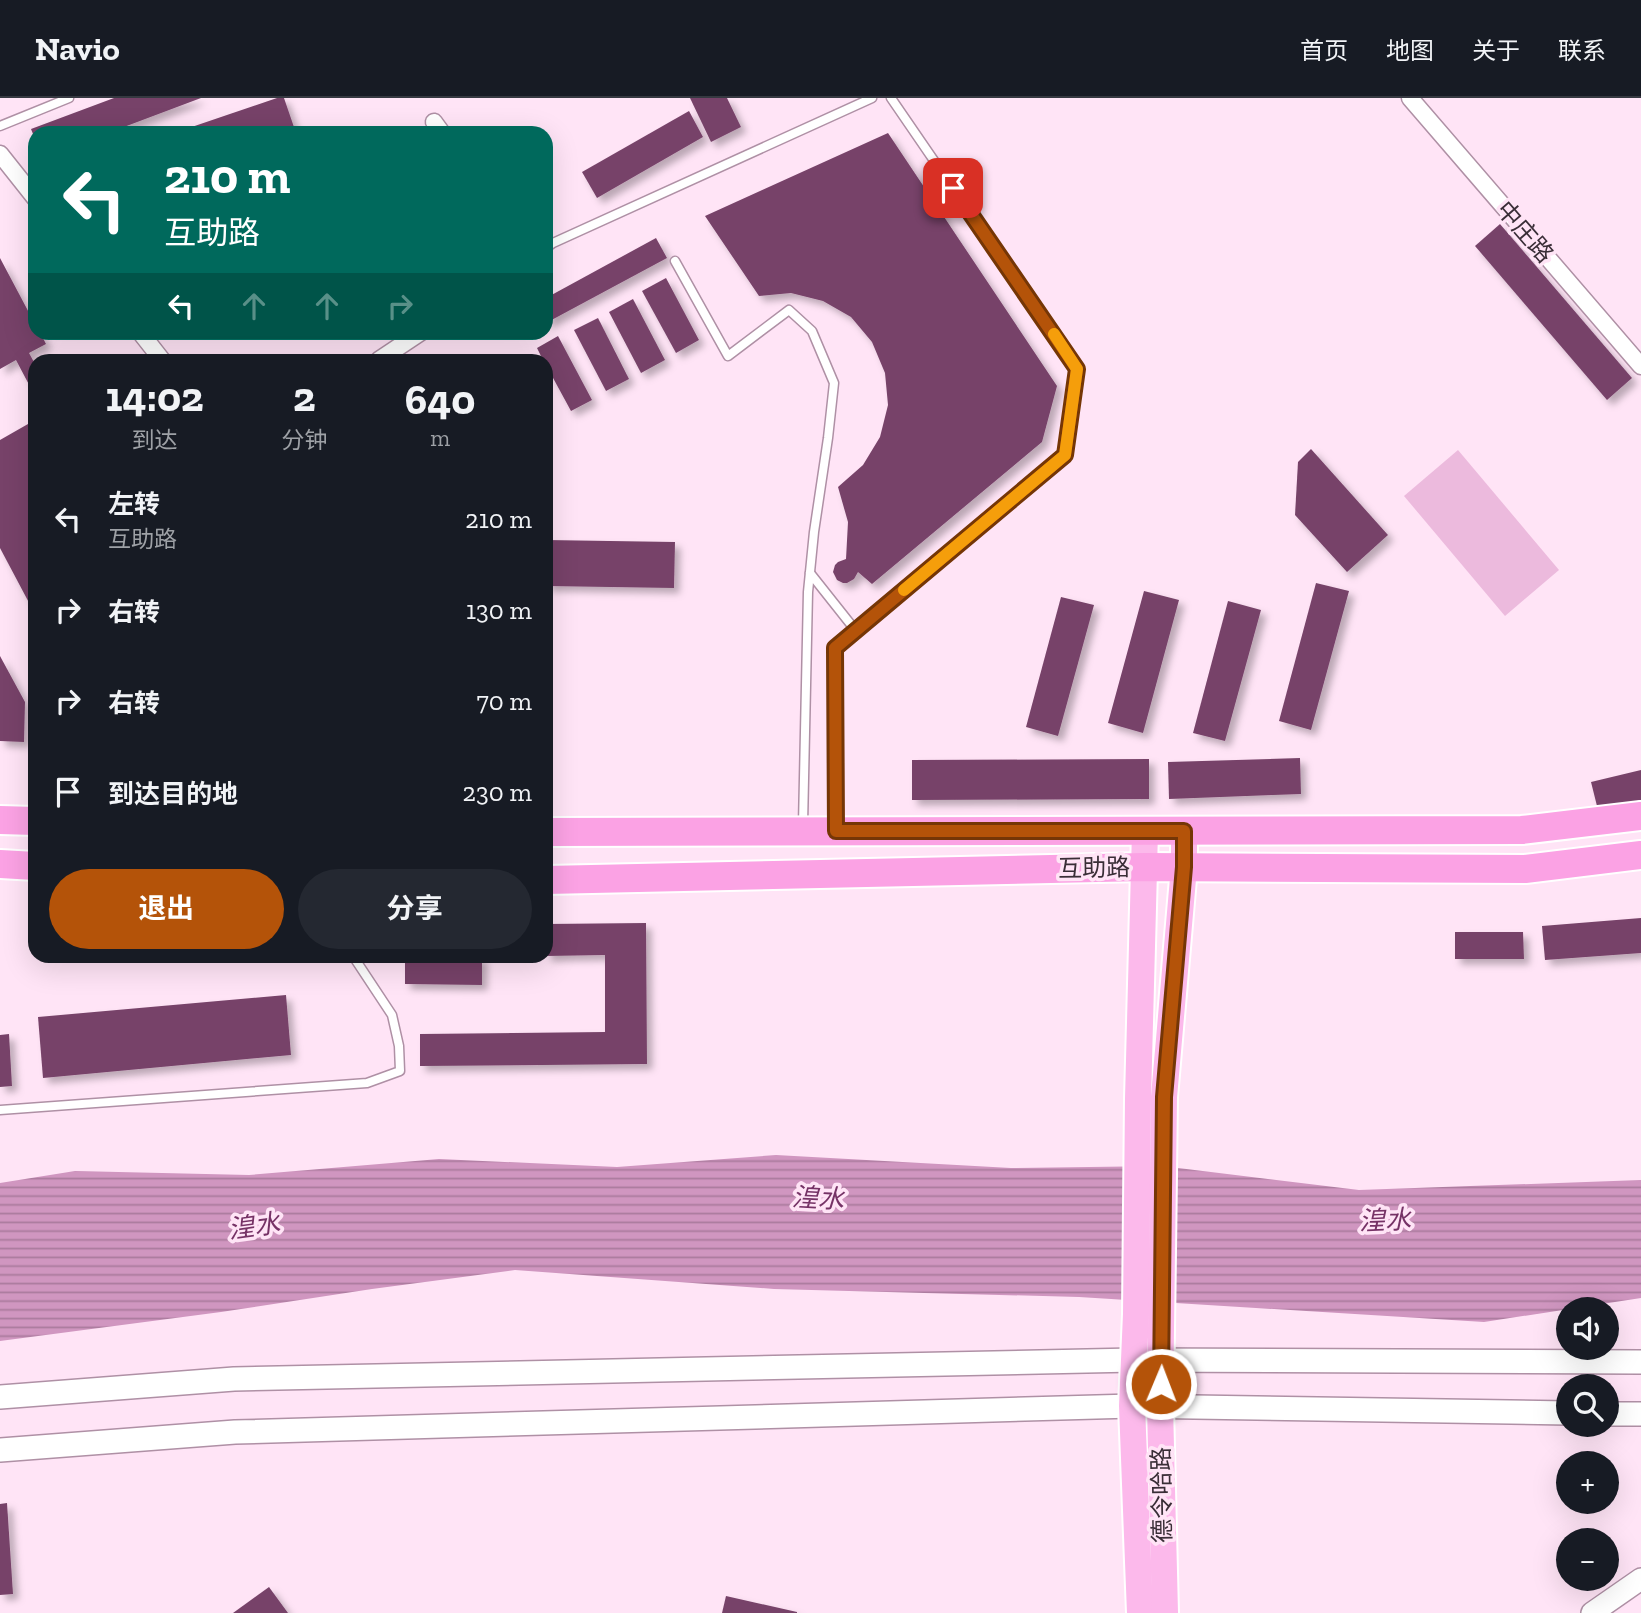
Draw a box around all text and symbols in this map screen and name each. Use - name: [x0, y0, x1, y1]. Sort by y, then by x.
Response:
- text: Navio: [35, 29, 120, 68]
- text: 首页: [1300, 36, 1348, 65]
- text: 地图: [1386, 36, 1434, 65]
- text: 关于: [1472, 36, 1520, 65]
- text: 联系: [1558, 36, 1606, 65]
- text: 210 m: [164, 147, 290, 206]
- icon: left: [49, 154, 140, 245]
- pin: [923, 158, 983, 218]
- icon: arrive: [934, 169, 972, 207]
- street label: 中庄路: [1491, 195, 1560, 268]
- text: 互助路: [164, 214, 260, 252]
- icon: left: [162, 287, 200, 325]
- icon: ahead: [235, 287, 273, 325]
- icon: ahead: [308, 287, 346, 325]
- icon: right: [381, 287, 419, 325]
- text: 14:02: [106, 371, 204, 422]
- text: 2: [293, 371, 315, 422]
- text: 640: [405, 374, 475, 425]
- text: m: [430, 424, 450, 452]
- text: 到达: [132, 426, 178, 454]
- text: 分钟: [281, 426, 327, 454]
- text: 左转: [108, 488, 160, 520]
- icon: left: [49, 500, 87, 538]
- text: 210 m: [465, 503, 532, 535]
- text: 互助路: [108, 525, 177, 553]
- icon: right: [49, 591, 87, 629]
- text: 130 m: [466, 594, 532, 626]
- text: 右转: [108, 596, 160, 628]
- icon: right: [49, 682, 87, 720]
- text: 70 m: [476, 685, 532, 717]
- text: 右转: [108, 687, 160, 719]
- icon: arrive: [49, 773, 87, 811]
- text: 230 m: [463, 776, 532, 808]
- text: 到达目的地: [108, 778, 238, 810]
- street label: 互助路: [1058, 852, 1130, 883]
- button: 退出: [49, 869, 284, 949]
- button: 分享: [298, 869, 532, 949]
- water label: 湟水: [791, 1181, 846, 1215]
- water label: 湟水: [1358, 1203, 1413, 1237]
- water label: 湟水: [226, 1206, 283, 1245]
- map controls: [1556, 1297, 1619, 1591]
- button: sound: [1556, 1297, 1619, 1360]
- position arrow: [1124, 1347, 1198, 1421]
- button: search: [1556, 1374, 1619, 1437]
- street label: 德令哈路: [1146, 1447, 1177, 1543]
- button: +: [1556, 1451, 1619, 1514]
- button: −: [1556, 1528, 1619, 1591]

